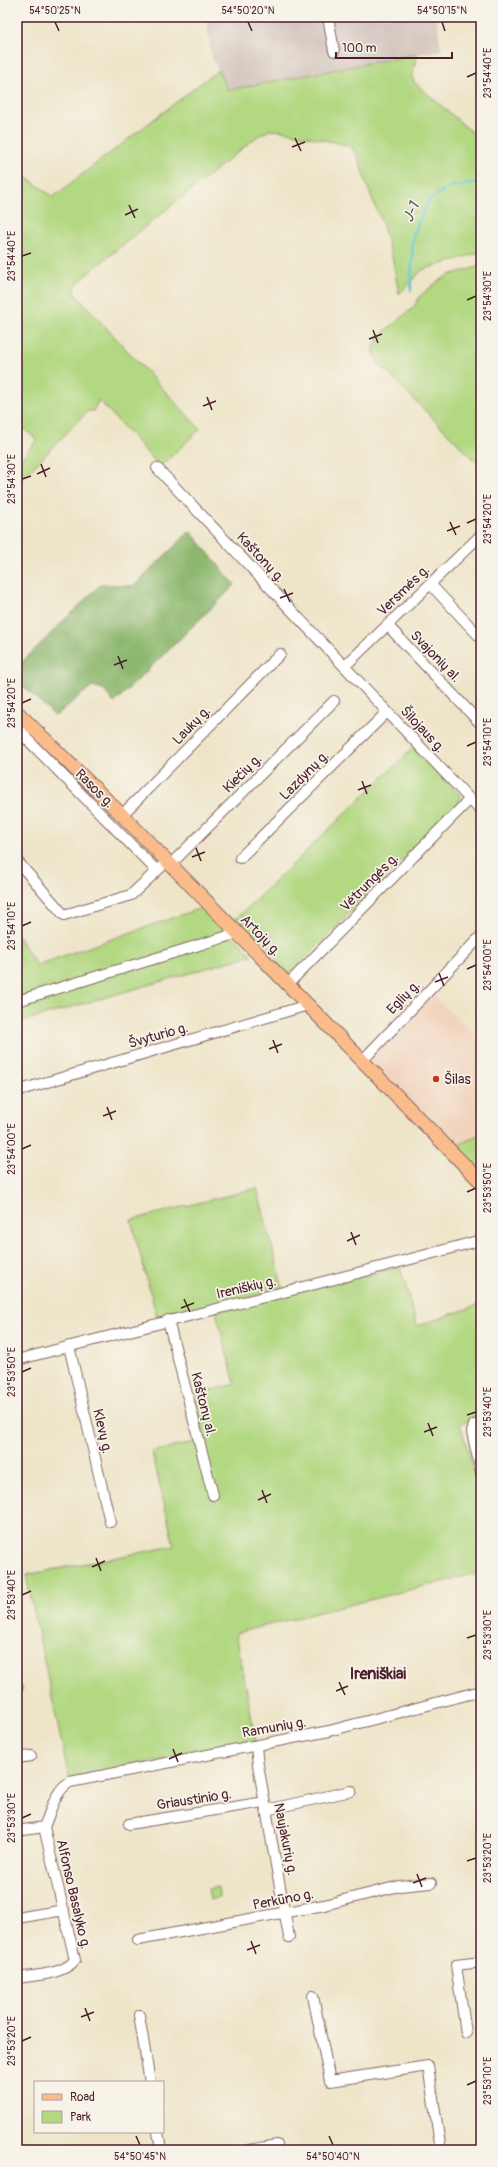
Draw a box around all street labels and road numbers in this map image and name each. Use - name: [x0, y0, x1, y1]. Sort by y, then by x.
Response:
- street label: Kaštonų g.: [233, 529, 288, 586]
- street label: Versmės g.: [374, 561, 433, 619]
- street label: Svajonių al.: [407, 627, 464, 686]
- street label: Laukų g.: [169, 702, 214, 748]
- street label: Šilojaus g.: [397, 702, 449, 756]
- street label: Lazdynų g.: [276, 747, 333, 804]
- street label: Kiečių g.: [219, 750, 265, 796]
- street label: Rasos g.: [72, 765, 118, 811]
- street label: Vėtrungės g.: [337, 850, 402, 915]
- street label: Artojų g.: [237, 911, 284, 960]
- street label: Eglių g.: [383, 977, 424, 1018]
- street label: Švyturio g.: [126, 1018, 190, 1052]
- street label: Ireniškių g.: [215, 1272, 278, 1303]
- street label: Kaštonų al.: [187, 1370, 220, 1438]
- street label: Klevų g.: [89, 1407, 116, 1455]
- street label: Ramunių g.: [241, 1713, 308, 1741]
- street label: Griaustinio g.: [156, 1785, 233, 1814]
- street label: Naujakurių g.: [270, 1802, 301, 1877]
- street label: Alfonso Basalyko g.: [53, 1838, 94, 1951]
- street label: Perkūno g.: [251, 1885, 315, 1914]

